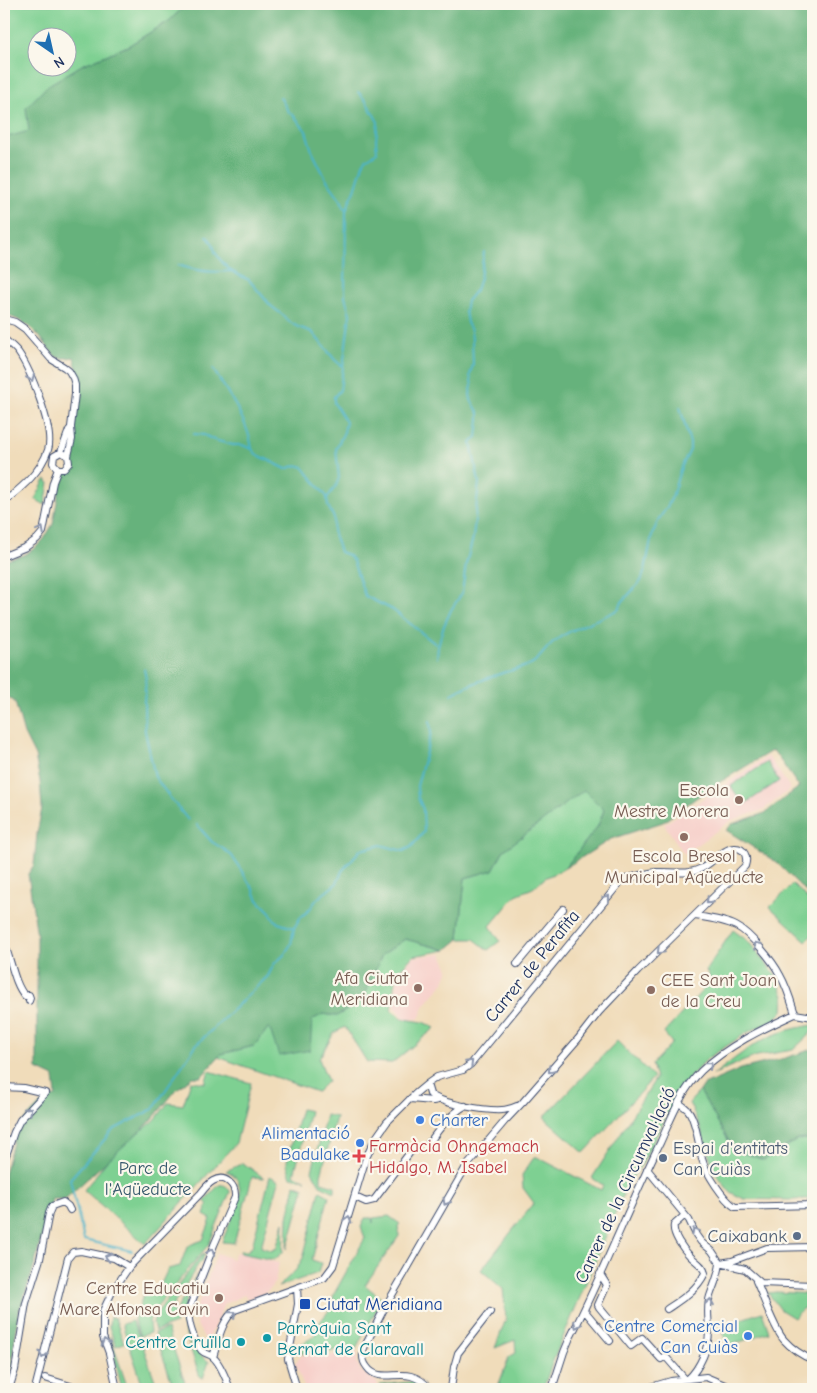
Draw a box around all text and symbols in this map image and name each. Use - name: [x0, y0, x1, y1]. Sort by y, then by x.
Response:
- north arrow: [28, 28, 78, 78]
- text: N: [50, 53, 68, 72]
- one-way arrow: [25, 373, 36, 382]
- one-way arrow: [35, 527, 45, 536]
- place label: Escola Mestre Morera: [614, 780, 729, 822]
- marker: Escola Mestre Morera: [733, 794, 745, 806]
- marker: Escola Bresol Municipal Aqüeducte: [678, 831, 690, 843]
- place label: Escola Bresol Municipal Aqüeducte: [605, 846, 763, 888]
- one-way arrow: [602, 894, 611, 903]
- one-way arrow: [706, 895, 715, 904]
- street label: Carrer de Perafita: [481, 906, 584, 1027]
- one-way arrow: [755, 942, 763, 951]
- one-way arrow: [657, 945, 666, 954]
- place label: Afa Ciutat Meridiana: [331, 968, 409, 1010]
- place label: CEE Sant Joan de la Creu: [661, 970, 777, 1012]
- marker: Afa Ciutat Meridiana: [412, 982, 424, 994]
- marker: CEE Sant Joan de la Creu: [645, 984, 657, 996]
- one-way arrow: [464, 1060, 473, 1069]
- one-way arrow: [703, 1062, 712, 1070]
- one-way arrow: [548, 1064, 556, 1073]
- street label: Carrer de la Circumval·lació: [571, 1084, 680, 1287]
- one-way arrow: [23, 1106, 32, 1115]
- place label: Charter: [430, 1110, 489, 1131]
- marker: Charter: [414, 1114, 426, 1126]
- place label: Alimentació Badulake: [261, 1123, 350, 1165]
- place label: Farmàcia Ohngemach Hidalgo, M. Isabel: [369, 1136, 539, 1178]
- marker: Alimentació Badulake: [354, 1137, 366, 1149]
- place label: Espai d'entitats Can Cuiàs: [673, 1138, 788, 1180]
- marker: Farmàcia Ohngemach Hidalgo, M. Isabel: [353, 1150, 365, 1162]
- marker: Espai d'entitats Can Cuiàs: [657, 1152, 669, 1164]
- park label: Parc de l'Aqüeducte: [105, 1158, 191, 1200]
- one-way arrow: [442, 1197, 452, 1206]
- one-way arrow: [342, 1216, 352, 1224]
- place label: Caixabank: [708, 1226, 787, 1247]
- one-way arrow: [691, 1228, 701, 1237]
- marker: Caixabank: [791, 1230, 803, 1242]
- one-way arrow: [205, 1248, 215, 1257]
- one-way arrow: [105, 1252, 113, 1262]
- place label: Centre Educatiu Mare Alfonsa Cavin: [60, 1278, 209, 1320]
- marker: Centre Educatiu Mare Alfonsa Cavin: [213, 1292, 225, 1304]
- place label: Ciutat Meridiana: [316, 1294, 443, 1315]
- marker: Ciutat Meridiana: [298, 1297, 312, 1311]
- one-way arrow: [704, 1297, 714, 1306]
- one-way arrow: [228, 1311, 237, 1320]
- place label: Centre Comercial Can Cuiàs: [604, 1316, 738, 1358]
- place label: Parròquia Sant Bernat de Claravall: [277, 1318, 424, 1360]
- one-way arrow: [572, 1320, 583, 1329]
- marker: Centre Comercial Can Cuiàs: [742, 1330, 754, 1342]
- place label: Centre Cruïlla: [125, 1332, 231, 1353]
- marker: Parròquia Sant Bernat de Claravall: [261, 1332, 273, 1344]
- marker: Centre Cruïlla: [235, 1336, 247, 1348]
- one-way arrow: [101, 1338, 111, 1347]
- one-way arrow: [38, 1351, 49, 1360]

